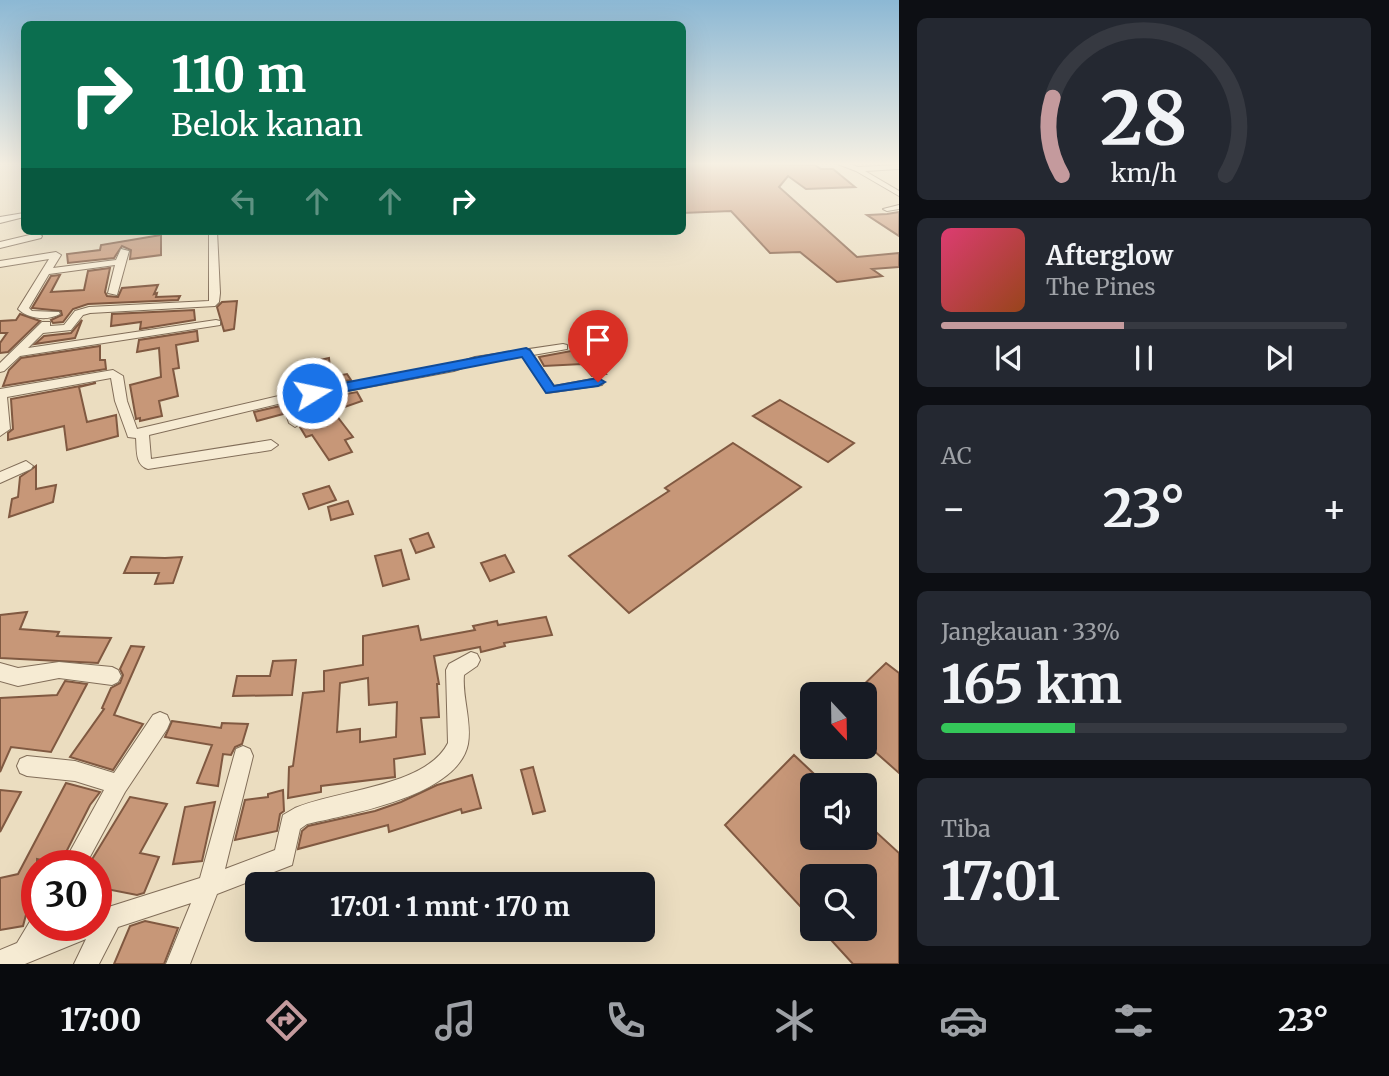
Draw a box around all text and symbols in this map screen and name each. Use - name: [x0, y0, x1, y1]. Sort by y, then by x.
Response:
- text: 110 m: [171, 44, 306, 105]
- icon: right: [56, 49, 147, 140]
- text: 28: [1100, 73, 1188, 165]
- text: Belok kanan: [171, 105, 363, 145]
- text: km/h: [1111, 157, 1177, 189]
- icon: left: [225, 182, 263, 220]
- icon: ahead: [298, 182, 336, 220]
- icon: ahead: [371, 182, 409, 220]
- icon: right: [444, 182, 482, 220]
- text: Afterglow: [1046, 239, 1173, 272]
- text: The Pines: [1046, 272, 1156, 301]
- pin: [568, 310, 628, 382]
- icon: arrive: [579, 321, 617, 359]
- icon: previous: [990, 339, 1028, 377]
- icon: pause: [1125, 339, 1163, 377]
- icon: next: [1260, 339, 1298, 377]
- position arrow: [275, 356, 349, 430]
- text: AC: [941, 441, 972, 470]
- text: 23°: [1103, 476, 1185, 541]
- text: −: [941, 485, 966, 532]
- text: +: [1322, 485, 1347, 532]
- text: Jangkauan · 33%: [941, 617, 1120, 646]
- text: 165 km: [941, 652, 1122, 717]
- north arrow: [800, 682, 877, 760]
- map controls: [800, 682, 877, 941]
- button: sound: [800, 773, 877, 850]
- text: Tiba: [941, 814, 991, 843]
- text: 17:01: [941, 849, 1060, 914]
- speed limit sign: 30: [21, 850, 112, 941]
- button: search: [800, 864, 877, 941]
- text: 17:01 · 1 mnt · 170 m: [330, 890, 570, 923]
- icon: directions: [262, 996, 311, 1045]
- icon: music: [431, 996, 480, 1045]
- icon: phone: [601, 996, 650, 1045]
- icon: climate: [770, 996, 819, 1045]
- icon: car: [939, 996, 988, 1045]
- icon: filters: [1109, 996, 1158, 1045]
- text: 17:00: [60, 1000, 141, 1040]
- text: 23°: [1278, 1000, 1329, 1040]

